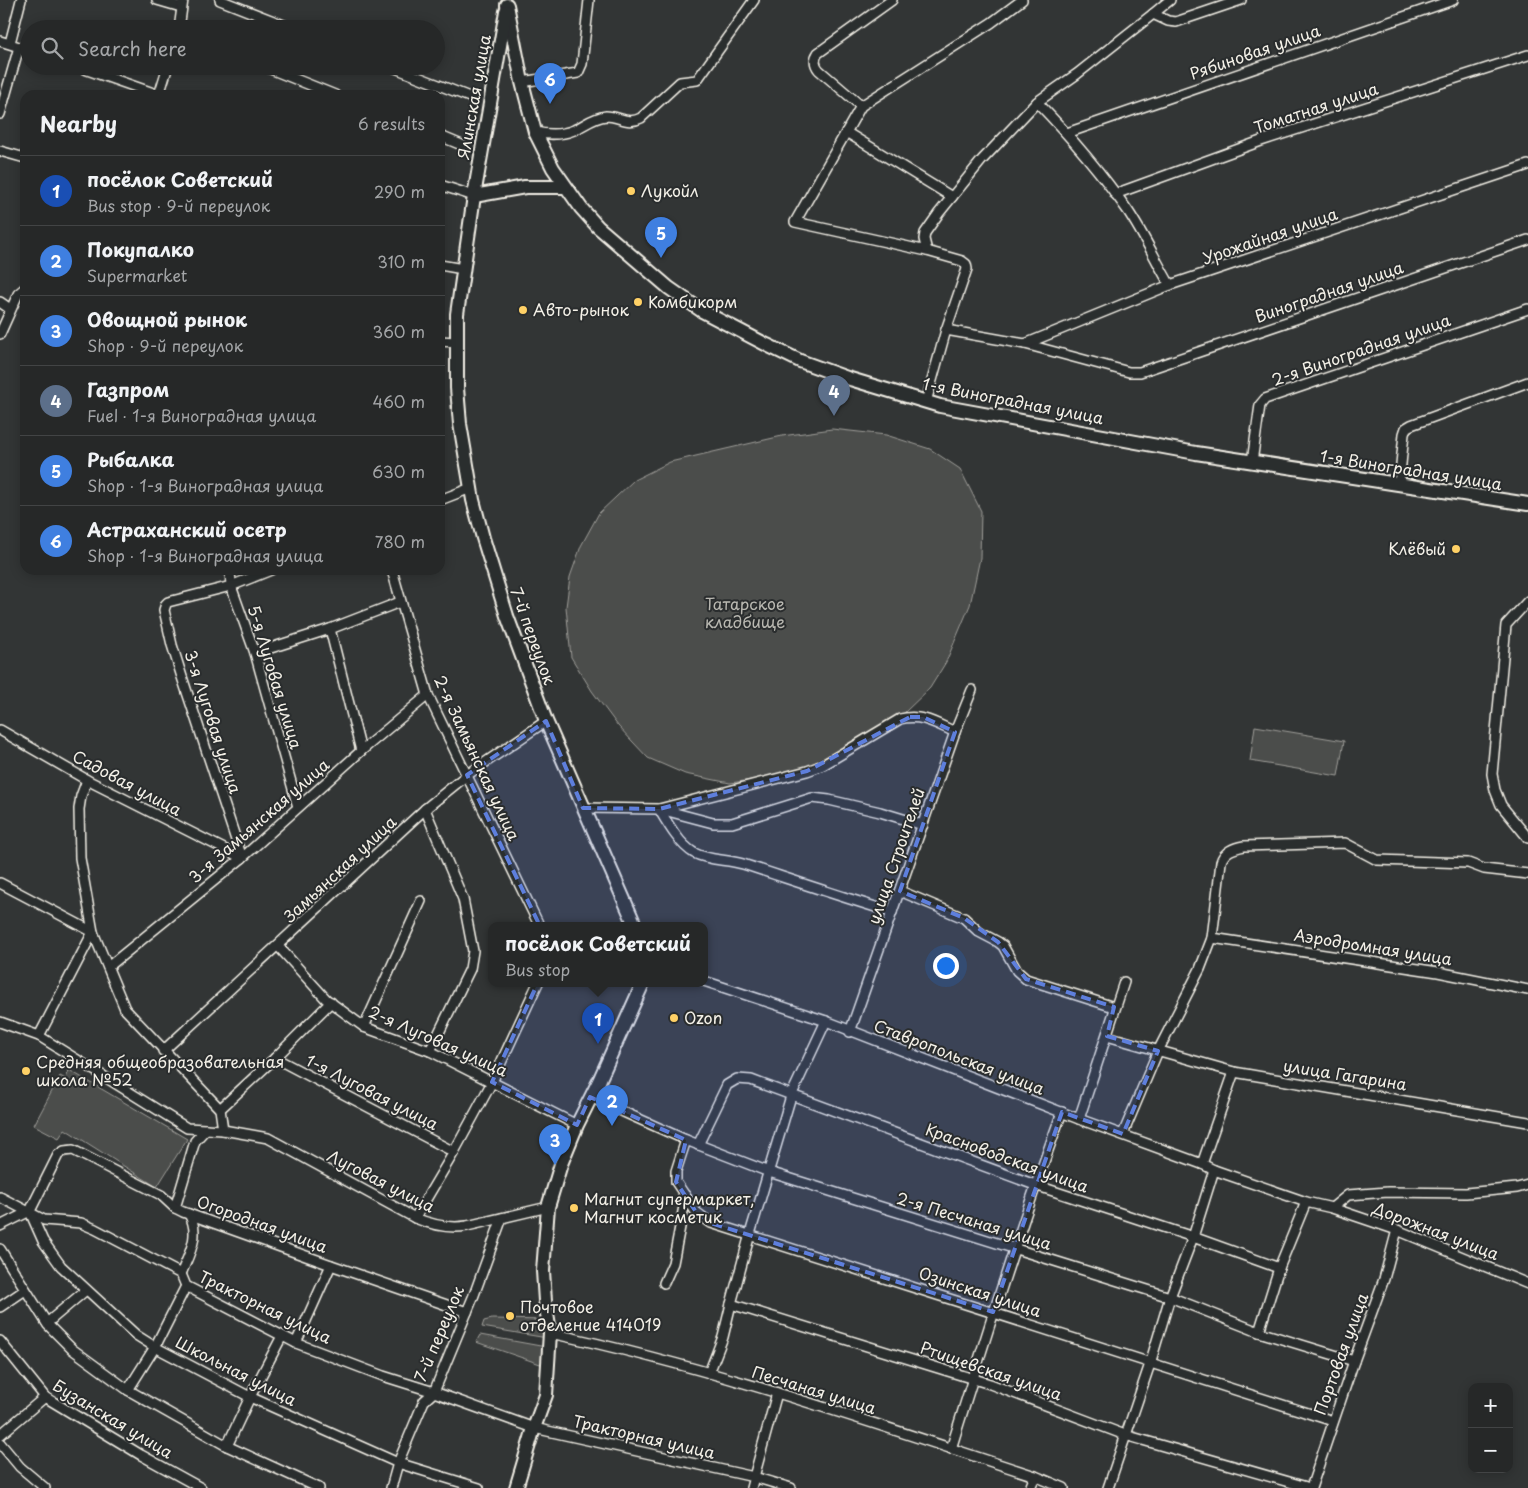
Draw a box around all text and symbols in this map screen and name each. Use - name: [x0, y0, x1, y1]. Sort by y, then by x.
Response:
- street label: Рябиновая улица: [1186, 17, 1323, 85]
- search box: [20, 20, 445, 75]
- street label: Ялинская улица: [450, 33, 496, 161]
- icon: search: [38, 34, 66, 62]
- text: Search here: [78, 34, 187, 62]
- pin: 6: [534, 63, 566, 104]
- street label: Томатная улица: [1250, 76, 1381, 138]
- text: Nearby: [40, 107, 117, 139]
- text: 6 results: [358, 111, 425, 135]
- text: посёлок Советский: [87, 165, 273, 193]
- place label: Лукойл: [641, 178, 699, 202]
- text: 1: [52, 179, 60, 203]
- text: 290 m: [374, 179, 425, 203]
- marker: Лукойл: [625, 185, 637, 197]
- text: Bus stop · 9-й переулок: [87, 193, 270, 217]
- street label: Урожайная улица: [1199, 201, 1340, 269]
- pin: 5: [645, 217, 677, 258]
- text: Покупалко: [87, 235, 194, 263]
- text: 2: [50, 249, 62, 273]
- text: 310 m: [377, 249, 425, 273]
- street label: Виноградная улица: [1251, 254, 1406, 328]
- text: Supermarket: [87, 263, 187, 287]
- place label: Комбикорм: [648, 289, 737, 313]
- marker: Комбикорм: [632, 296, 644, 308]
- place label: Авто-рынок: [533, 297, 629, 321]
- marker: Авто-рынок: [517, 304, 529, 316]
- text: Овощной рынок: [87, 305, 247, 333]
- street label: 2-я Виноградная улица: [1268, 307, 1453, 391]
- text: 3: [51, 319, 61, 343]
- text: 360 m: [373, 319, 425, 343]
- text: Shop · 9-й переулок: [87, 333, 243, 357]
- street label: 1-я Виноградная улица: [921, 371, 1106, 429]
- text: Газпром: [87, 375, 169, 403]
- pin: 4: [818, 375, 850, 416]
- text: 4: [51, 389, 61, 413]
- text: 460 m: [373, 389, 425, 413]
- text: Fuel · 1-я Виноградная улица: [87, 403, 316, 427]
- street label: 1-я Виноградная улица: [1318, 443, 1504, 495]
- text: Рыбалка: [87, 445, 174, 473]
- text: 5: [51, 459, 61, 483]
- text: 630 m: [372, 459, 425, 483]
- text: Shop · 1-я Виноградная улица: [87, 473, 323, 497]
- text: Астраханский осетр: [87, 515, 287, 543]
- text: 6: [50, 529, 62, 553]
- text: 780 m: [375, 529, 425, 553]
- place label: Клёвый: [1388, 536, 1446, 560]
- text: Shop · 1-я Виноградная улица: [87, 543, 323, 567]
- marker: Клёвый: [1450, 543, 1462, 555]
- street label: 7-й переулок: [505, 584, 563, 688]
- park label: Татарское кладбище: [705, 591, 785, 633]
- street label: 5-я Луговая улица: [243, 602, 309, 752]
- street label: 3-я Луговая улица: [179, 647, 248, 796]
- street label: 2-я Замьянская улица: [429, 671, 527, 844]
- street label: Садовая улица: [69, 743, 186, 821]
- street label: 3-я Замьянская улица: [183, 752, 334, 888]
- street label: улица Строителей: [860, 784, 930, 927]
- street label: Замьянская улица: [277, 809, 401, 928]
- popup: [488, 922, 708, 987]
- street label: Аэродромная улица: [1292, 922, 1454, 970]
- text: посёлок Советский: [505, 929, 691, 957]
- your location: [933, 953, 959, 979]
- text: Bus stop: [505, 957, 570, 981]
- street label: 2-я Луговая улица: [365, 999, 512, 1082]
- pin: 1: [582, 1003, 614, 1044]
- place label: Ozon: [684, 1005, 722, 1029]
- marker: Ozon: [668, 1012, 680, 1024]
- street label: Ставропольская улица: [871, 1012, 1048, 1100]
- street label: 1-я Луговая улица: [302, 1047, 443, 1135]
- place label: Средняя общеобразовательная школа №52: [36, 1049, 284, 1091]
- street label: улица Гагарина: [1282, 1052, 1409, 1096]
- marker: Средняя общеобразовательная школа №52: [20, 1065, 32, 1077]
- pin: 2: [596, 1085, 628, 1126]
- street label: Красноводская улица: [922, 1116, 1092, 1198]
- pin: 3: [539, 1124, 571, 1165]
- street label: Луговая улица: [324, 1143, 439, 1218]
- street label: 2-я Песчаная улица: [894, 1185, 1055, 1255]
- place label: Магнит супермаркет, Магнит косметик: [584, 1186, 754, 1228]
- street label: Огородная улица: [194, 1188, 331, 1258]
- street label: Дорожная улица: [1369, 1195, 1503, 1265]
- marker: Магнит супермаркет, Магнит косметик: [568, 1202, 580, 1214]
- street label: Озинская улица: [916, 1260, 1045, 1322]
- street label: Тракторная улица: [195, 1264, 336, 1349]
- street label: 7-й переулок: [407, 1281, 469, 1385]
- street label: Портовая улица: [1307, 1289, 1373, 1418]
- place label: Почтовое отделение 414019: [520, 1294, 661, 1336]
- marker: Почтовое отделение 414019: [504, 1310, 516, 1322]
- street label: Школьная улица: [172, 1329, 301, 1411]
- street label: Ртищевская улица: [917, 1335, 1065, 1406]
- street label: Песчаная улица: [749, 1359, 879, 1419]
- street label: Бузанская улица: [49, 1373, 178, 1463]
- map controls: [1468, 1383, 1513, 1473]
- button: +: [1468, 1383, 1513, 1428]
- street label: Тракторная улица: [571, 1408, 717, 1464]
- button: −: [1468, 1428, 1513, 1473]

